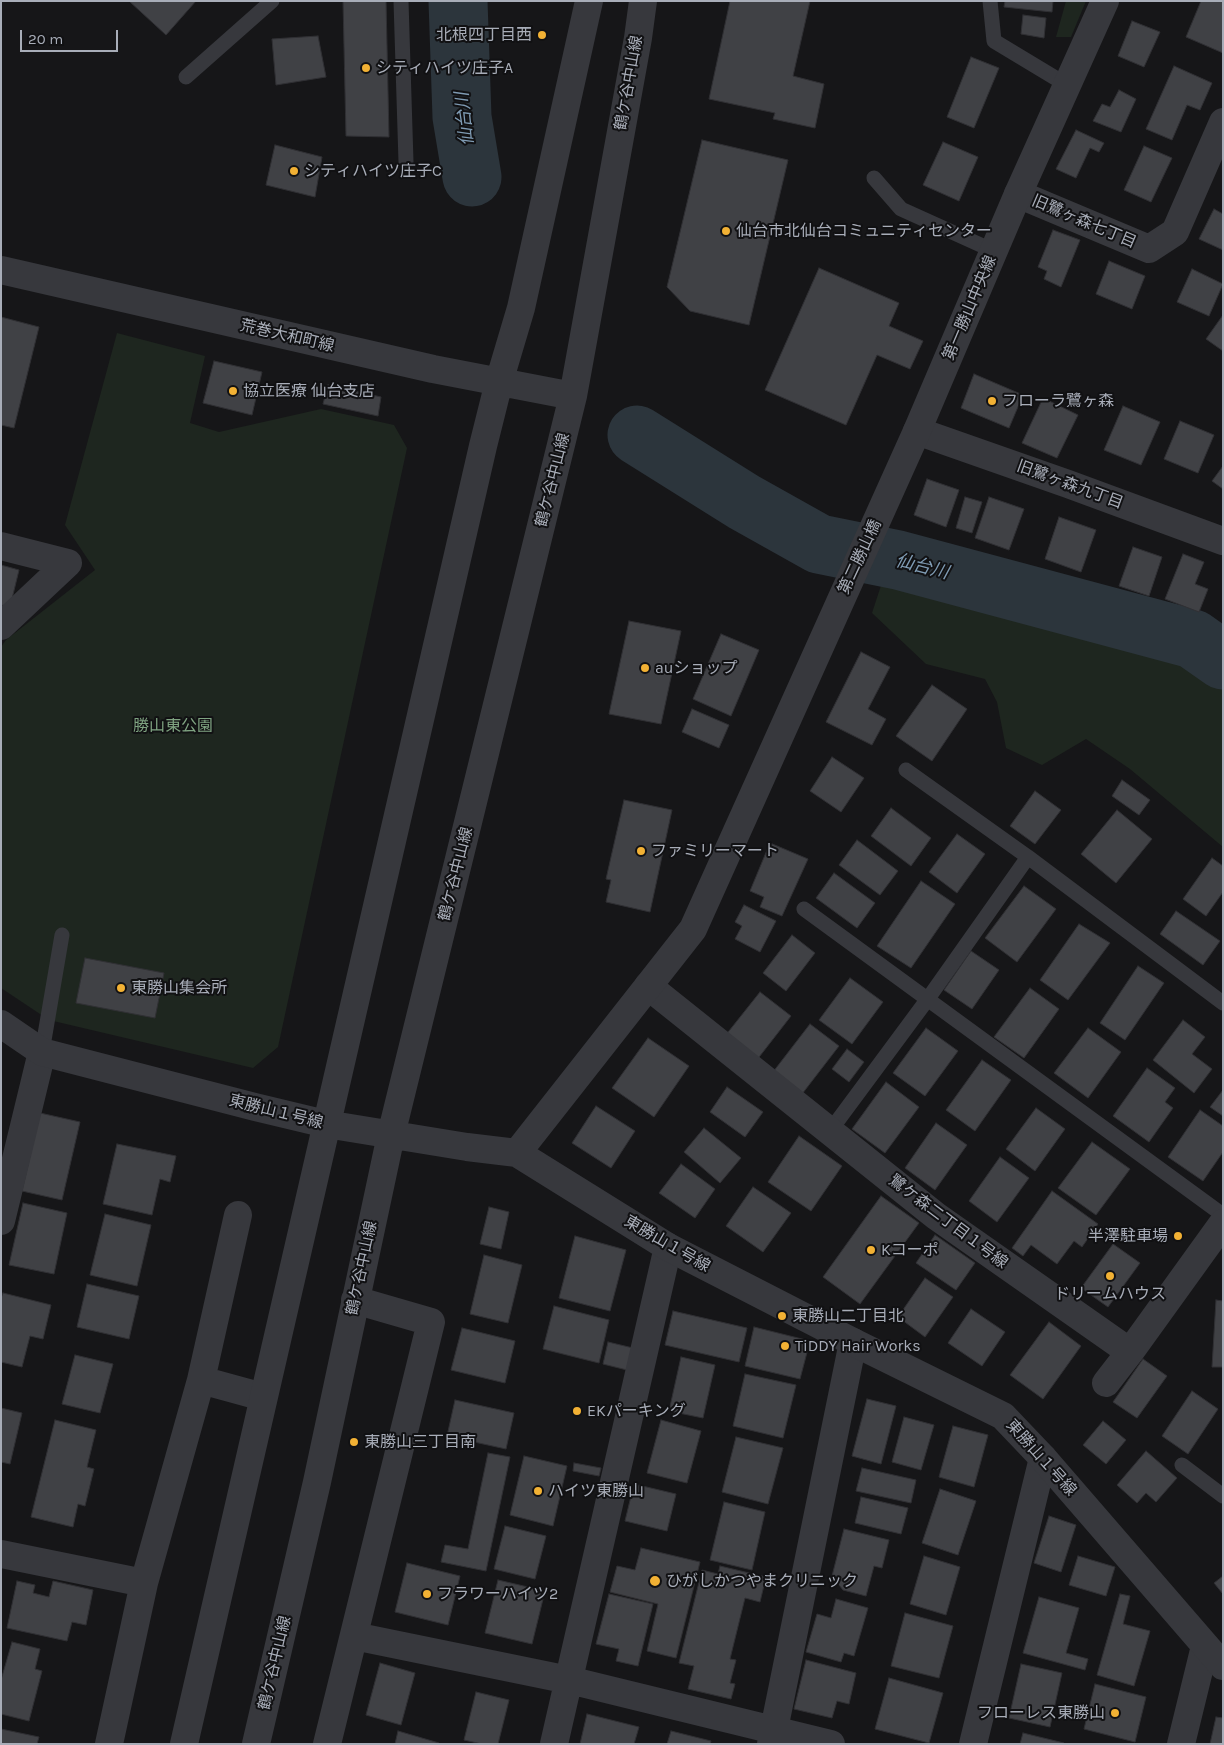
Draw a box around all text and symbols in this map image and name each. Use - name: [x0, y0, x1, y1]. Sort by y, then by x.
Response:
- scale bar: [22, 20, 120, 52]
- place label: 北根四丁目西: [436, 25, 532, 45]
- marker: 北根四丁目西: [536, 29, 548, 41]
- text: 20 m: [28, 30, 63, 48]
- street label: 鶴ケ谷中山線: [611, 34, 647, 132]
- place label: シティハイツ庄子A: [376, 58, 513, 78]
- marker: シティハイツ庄子A: [360, 62, 372, 74]
- water label: 仙台川: [451, 91, 479, 147]
- place label: シティハイツ庄子C: [304, 161, 442, 181]
- marker: シティハイツ庄子C: [288, 165, 300, 177]
- street label: 旧鷺ヶ森七丁目: [1029, 191, 1139, 253]
- place label: 仙台市北仙台コミュニティセンター: [736, 221, 992, 241]
- marker: 仙台市北仙台コミュニティセンター: [720, 225, 732, 237]
- street label: 第一勝山中央線: [939, 253, 1001, 363]
- street label: 荒巻大和町線: [238, 316, 336, 356]
- place label: 協立医療 仙台支店: [243, 381, 375, 401]
- marker: 協立医療 仙台支店: [227, 385, 239, 397]
- place label: フローラ鷺ヶ森: [1002, 391, 1114, 411]
- marker: フローラ鷺ヶ森: [986, 395, 998, 407]
- street label: 鶴ケ谷中山線: [532, 431, 574, 529]
- street label: 旧鷺ヶ森九丁目: [1014, 457, 1126, 513]
- street label: 第二勝山橋: [834, 517, 886, 597]
- water label: 仙台川: [893, 550, 951, 584]
- place label: auショップ: [655, 658, 737, 678]
- marker: auショップ: [639, 662, 651, 674]
- park label: 勝山東公園: [133, 716, 213, 736]
- street label: 鶴ケ谷中山線: [435, 825, 477, 923]
- place label: ファミリーマート: [651, 841, 779, 861]
- marker: ファミリーマート: [635, 845, 647, 857]
- place label: 東勝山集会所: [131, 978, 227, 998]
- marker: 東勝山集会所: [115, 982, 127, 994]
- street label: 東勝山１号線: [227, 1091, 325, 1133]
- street label: 鷺ケ森二丁目１号線: [885, 1171, 1011, 1273]
- street label: 東勝山１号線: [621, 1212, 713, 1276]
- street label: 鶴ケ谷中山線: [343, 1219, 381, 1317]
- place label: 半澤駐車場: [1088, 1226, 1168, 1246]
- marker: 半澤駐車場: [1172, 1230, 1184, 1242]
- place label: Kコーポ: [881, 1240, 939, 1260]
- marker: Kコーポ: [865, 1244, 877, 1256]
- marker: ドリームハウス: [1104, 1270, 1116, 1282]
- place label: ドリームハウス: [1054, 1284, 1166, 1304]
- place label: 東勝山二丁目北: [792, 1306, 904, 1326]
- marker: 東勝山二丁目北: [776, 1310, 788, 1322]
- place label: TiDDY Hair Works: [795, 1336, 921, 1356]
- marker: TiDDY Hair Works: [779, 1340, 791, 1352]
- place label: EKパーキング: [587, 1401, 686, 1421]
- marker: EKパーキング: [571, 1405, 583, 1417]
- street label: 東勝山１号線: [1002, 1416, 1080, 1500]
- place label: 東勝山三丁目南: [364, 1432, 476, 1452]
- marker: 東勝山三丁目南: [348, 1436, 360, 1448]
- place label: ハイツ東勝山: [548, 1481, 644, 1501]
- marker: ハイツ東勝山: [532, 1485, 544, 1497]
- place label: ひがしかつやまクリニック: [666, 1571, 858, 1591]
- marker: ひがしかつやまクリニック: [648, 1574, 662, 1588]
- place label: フラワーハイツ2: [437, 1584, 558, 1604]
- marker: フラワーハイツ2: [421, 1588, 433, 1600]
- street label: 鶴ケ谷中山線: [255, 1614, 295, 1712]
- place label: フローレス東勝山: [977, 1703, 1105, 1723]
- marker: フローレス東勝山: [1109, 1707, 1121, 1719]

